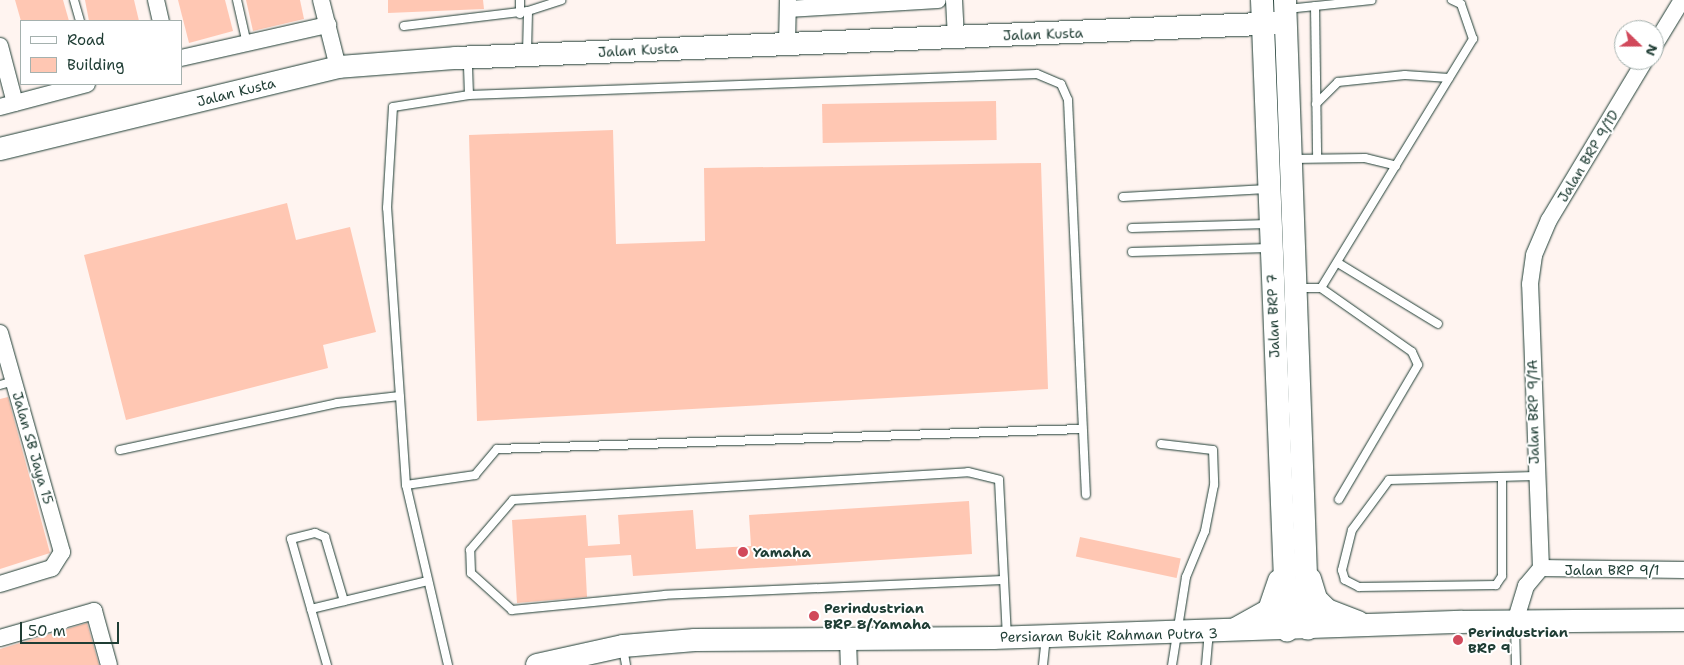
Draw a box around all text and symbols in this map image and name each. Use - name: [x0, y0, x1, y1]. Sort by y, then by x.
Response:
- legend: [20, 20, 182, 85]
- north arrow: [1614, 20, 1664, 70]
- street label: Jalan Kusta: [1002, 24, 1084, 44]
- text: Road: [67, 30, 105, 50]
- street label: Jalan Kusta: [597, 40, 679, 60]
- text: N: [1642, 42, 1662, 59]
- text: Building: [67, 55, 124, 75]
- street label: Jalan Kusta: [195, 74, 277, 110]
- street label: Jalan BRP 9/1D: [1554, 107, 1622, 205]
- street label: Jalan BRP 7: [1263, 274, 1283, 358]
- street label: Jalan BRP 9/1A: [1524, 360, 1542, 464]
- street label: Jalan SB Jaya 15: [9, 390, 57, 506]
- place label: Yamaha: [753, 544, 811, 560]
- marker: Yamaha: [737, 546, 749, 558]
- street label: Jalan BRP 9/1: [1565, 562, 1659, 578]
- place label: Perindustrian BRP 8/Yamaha: [824, 600, 931, 632]
- marker: Perindustrian BRP 8/Yamaha: [808, 610, 820, 622]
- scale bar: [22, 612, 121, 644]
- text: 50 m: [28, 621, 66, 641]
- place label: Perindustrian BRP 9: [1468, 624, 1568, 656]
- street label: Persiaran Bukit Rahman Putra 3: [1000, 625, 1218, 645]
- marker: Perindustrian BRP 9: [1452, 634, 1464, 646]

